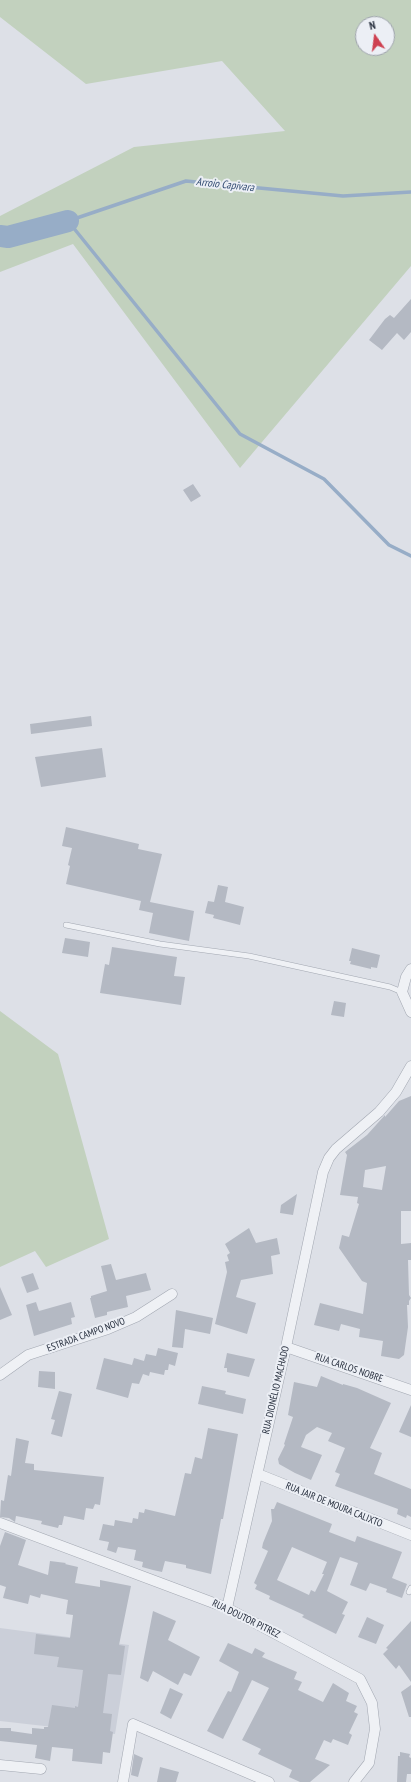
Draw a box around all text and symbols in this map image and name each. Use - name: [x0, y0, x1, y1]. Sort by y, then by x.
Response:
- north arrow: [355, 16, 395, 56]
- text: N: [368, 18, 377, 33]
- water label: Arroio Capivara: [195, 175, 255, 195]
- street label: ESTRADA CAMPO NOVO: [45, 1315, 127, 1355]
- street label: RUA DIONÉLIO MACHADO: [260, 1345, 292, 1435]
- street label: RUA CARLOS NOBRE: [314, 1351, 384, 1385]
- street label: RUA JAIR DE MOURA CALIXTO: [284, 1480, 384, 1530]
- street label: RUA DOUTOR PITREZ: [210, 1597, 282, 1641]

